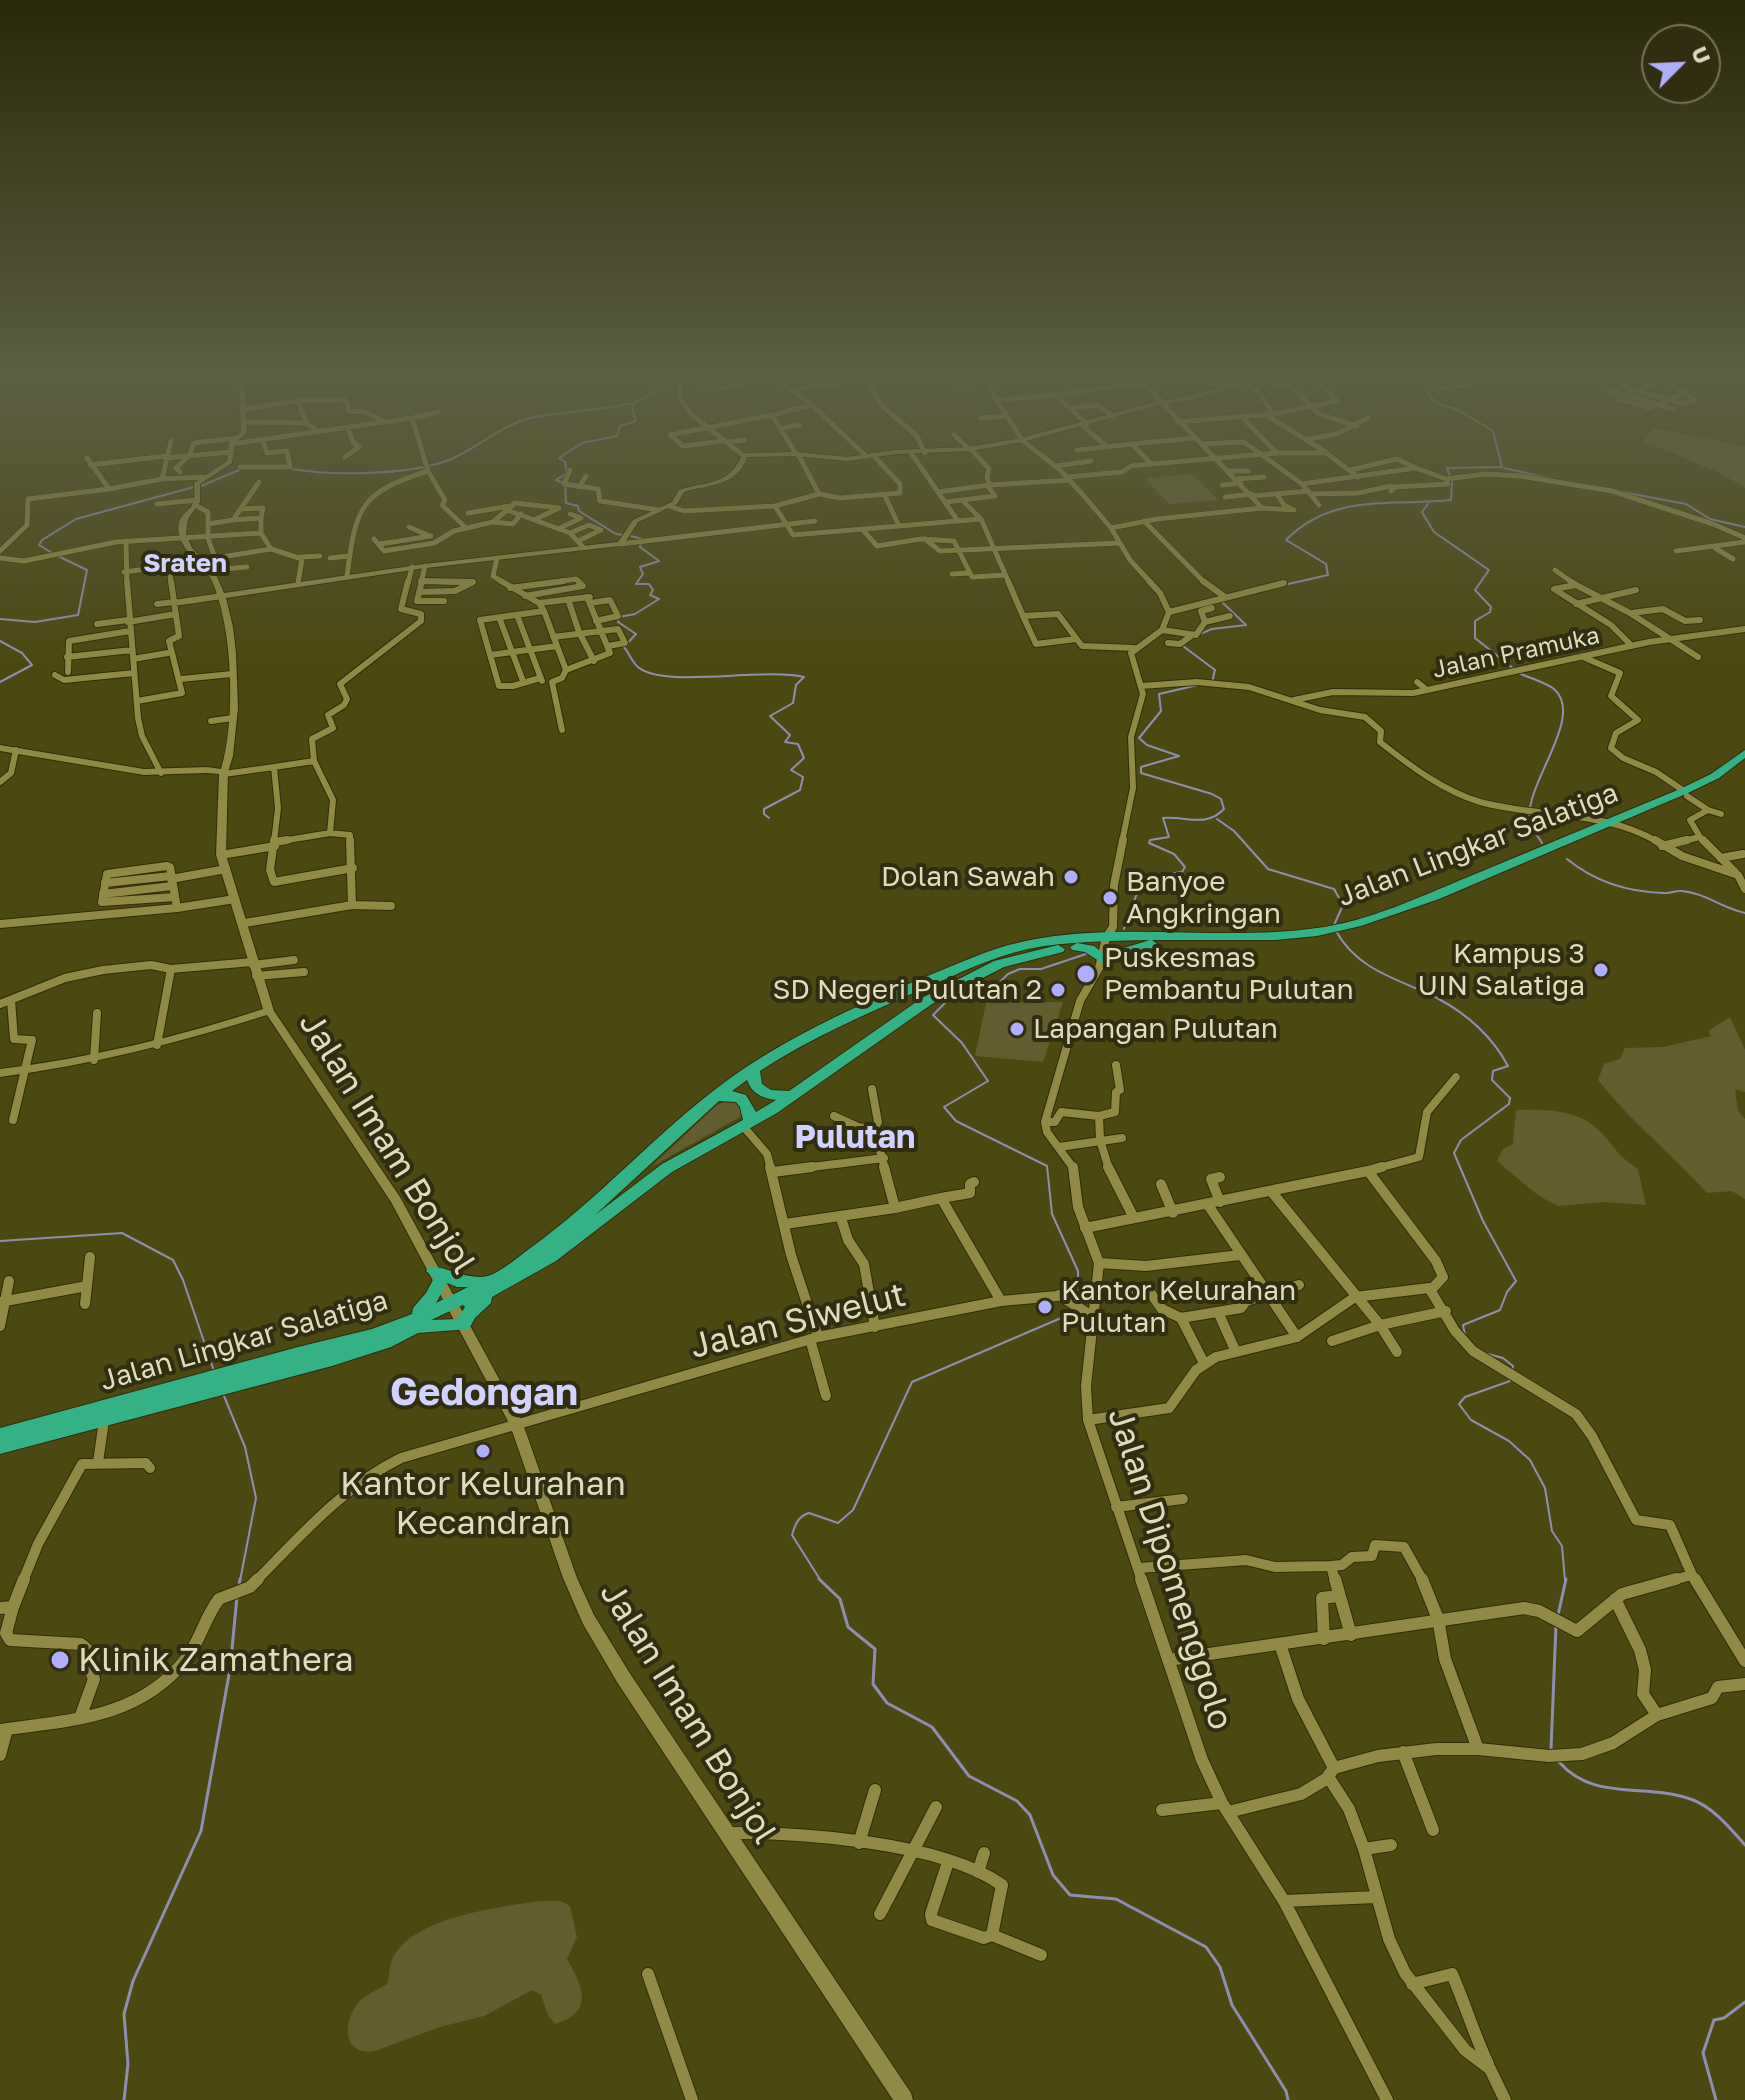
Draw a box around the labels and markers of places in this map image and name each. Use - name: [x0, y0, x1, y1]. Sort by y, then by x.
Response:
- place label: Dolan Sawah: [881, 860, 1055, 894]
- place label: Banyoe Angkringan: [1126, 865, 1281, 931]
- marker: Dolan Sawah: [1062, 868, 1080, 886]
- marker: Banyoe Angkringan: [1101, 889, 1119, 907]
- place label: Kampus 3 UIN Salatiga: [1418, 937, 1585, 1003]
- place label: Puskesmas Pembantu Pulutan: [1104, 941, 1354, 1007]
- marker: Kampus 3 UIN Salatiga: [1592, 961, 1610, 979]
- marker: Puskesmas Pembantu Pulutan: [1075, 963, 1097, 985]
- place label: SD Negeri Pulutan 2: [772, 973, 1042, 1007]
- marker: SD Negeri Pulutan 2: [1049, 981, 1067, 999]
- place label: Lapangan Pulutan: [1033, 1012, 1278, 1046]
- marker: Lapangan Pulutan: [1008, 1020, 1026, 1038]
- place label: Kantor Kelurahan Pulutan: [1061, 1274, 1296, 1340]
- marker: Kantor Kelurahan Pulutan: [1036, 1298, 1054, 1316]
- marker: Kantor Kelurahan Kecandran: [474, 1442, 492, 1460]
- place label: Kantor Kelurahan Kecandran: [340, 1464, 626, 1544]
- place label: Klinik Zamathera: [78, 1640, 354, 1680]
- marker: Klinik Zamathera: [49, 1649, 71, 1671]

